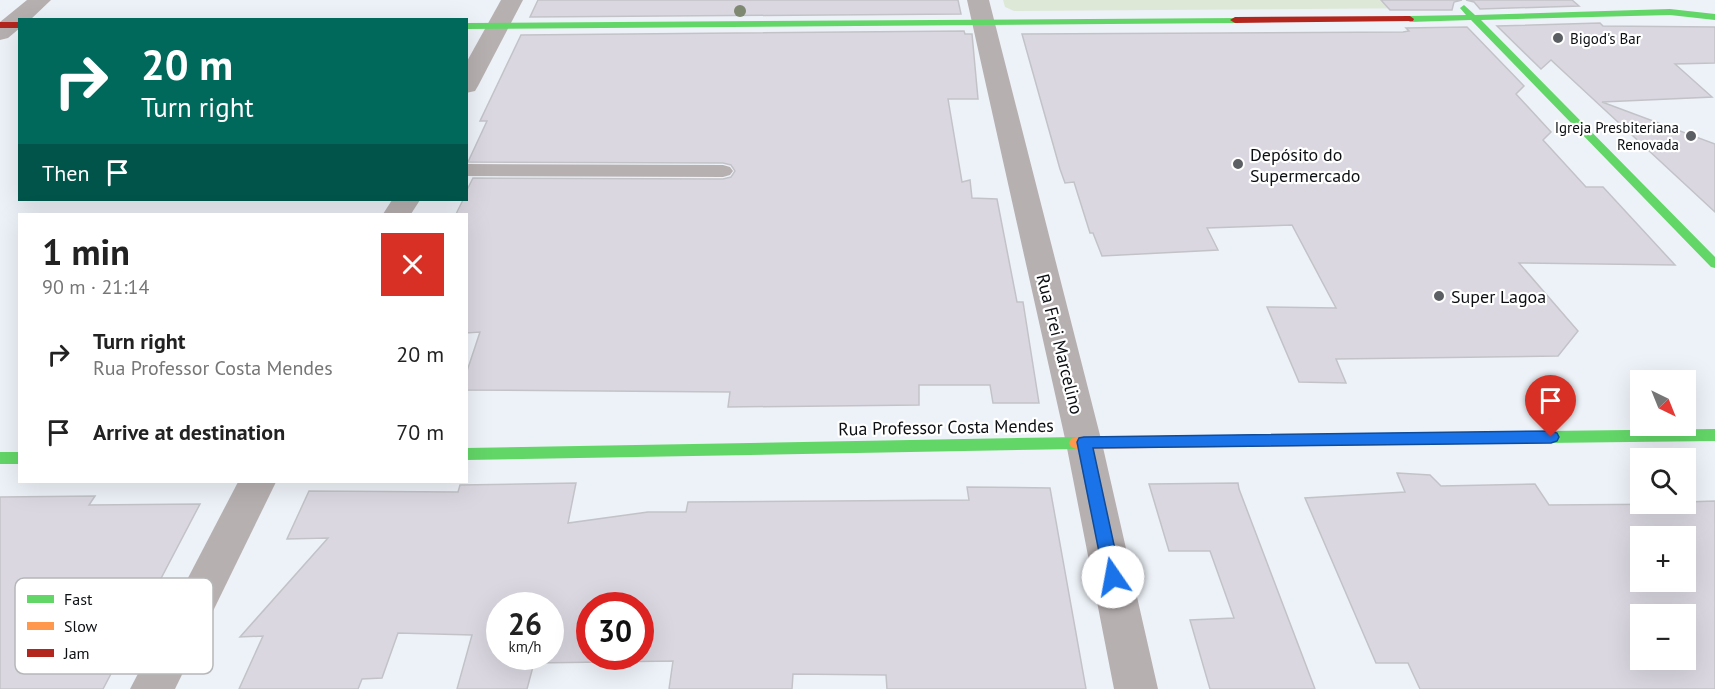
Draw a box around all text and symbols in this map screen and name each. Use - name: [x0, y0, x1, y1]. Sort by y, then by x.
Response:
- place label: Bigod's Bar: [1570, 29, 1641, 48]
- marker: Bigod's Bar: [1551, 31, 1565, 45]
- text: 20 m: [141, 37, 233, 92]
- icon: right: [42, 42, 120, 120]
- text: Turn right: [141, 90, 254, 124]
- place label: Igreja Presbiteriana Renovada: [1555, 118, 1679, 154]
- marker: Igreja Presbiteriana Renovada: [1684, 129, 1698, 143]
- place label: Depósito do Supermercado: [1250, 143, 1361, 187]
- icon: arrive: [101, 156, 134, 189]
- marker: Depósito do Supermercado: [1231, 157, 1245, 171]
- text: Then: [42, 159, 89, 187]
- text: 1 min: [42, 228, 130, 275]
- button: close: [381, 233, 444, 296]
- street label: Rua Frei Marcelino: [1031, 271, 1089, 417]
- text: 90 m · 21:14: [42, 274, 149, 300]
- place label: Super Lagoa: [1451, 285, 1546, 308]
- marker: Super Lagoa: [1432, 289, 1446, 303]
- text: Turn right: [93, 327, 185, 355]
- icon: right: [42, 338, 75, 371]
- text: 20 m: [396, 340, 444, 368]
- text: Rua Professor Costa Mendes: [93, 355, 333, 381]
- north arrow: [1630, 370, 1696, 436]
- map controls: [1630, 370, 1696, 670]
- pin: [1525, 375, 1576, 437]
- icon: arrive: [1534, 384, 1567, 417]
- street label: Rua Professor Costa Mendes: [838, 414, 1054, 440]
- icon: arrive: [42, 416, 75, 449]
- text: Arrive at destination: [93, 418, 285, 446]
- text: 70 m: [396, 418, 444, 446]
- button: search: [1630, 448, 1696, 514]
- button: +: [1630, 526, 1696, 592]
- position arrow: [1081, 545, 1145, 609]
- legend: [15, 578, 213, 674]
- text: Fast: [64, 589, 93, 609]
- speed limit sign: 30: [576, 592, 654, 670]
- text: 26: [508, 604, 542, 643]
- button: −: [1630, 604, 1696, 670]
- text: Slow: [64, 616, 98, 636]
- text: km/h: [509, 637, 541, 656]
- text: Jam: [63, 643, 90, 663]

